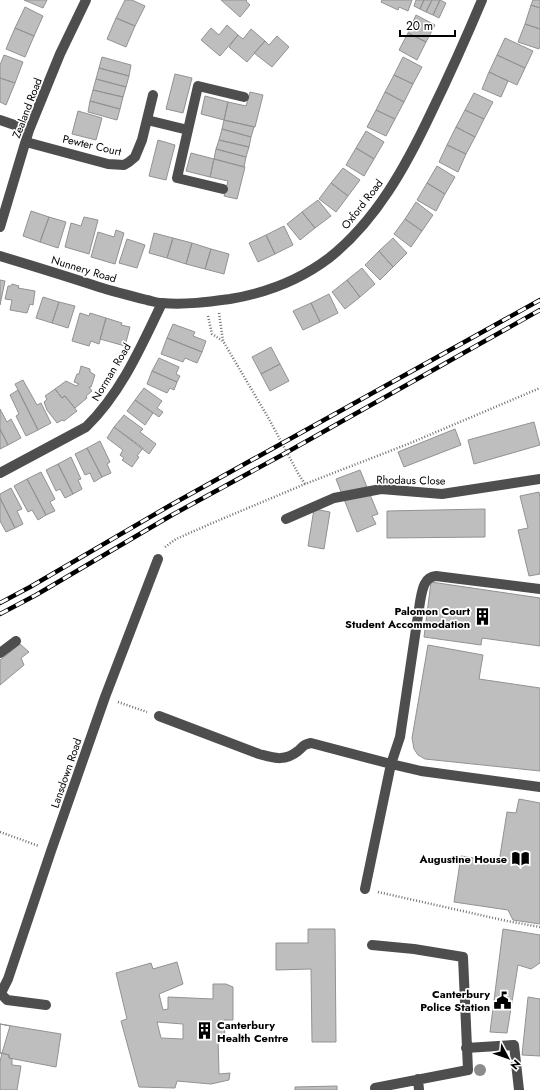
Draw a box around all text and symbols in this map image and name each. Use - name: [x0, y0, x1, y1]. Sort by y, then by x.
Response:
- scale bar: [400, 12, 455, 38]
- text: 20 m: [406, 17, 433, 35]
- street label: Zealand Road: [8, 75, 46, 141]
- street label: Pewter Court: [61, 130, 123, 160]
- street label: Oxford Road: [337, 176, 387, 232]
- street label: Nunnery Road: [49, 251, 119, 287]
- street label: Norman Road: [87, 340, 135, 404]
- street label: Rhodaus Close: [376, 471, 446, 489]
- place label: Palomon Court Student Accommodation: [345, 603, 470, 632]
- building icon: Palomon Court Student Accommodation: [473, 607, 493, 627]
- street label: Lansdown Road: [47, 736, 85, 810]
- library icon: Augustine House: [510, 849, 530, 869]
- place label: Augustine House: [419, 851, 507, 867]
- place label: Canterbury Police Station: [420, 986, 490, 1015]
- public building icon: Canterbury Police Station: [493, 990, 513, 1010]
- place label: Canterbury Health Centre: [217, 1017, 288, 1046]
- building icon: Canterbury Health Centre: [194, 1021, 214, 1041]
- north arrow: [488, 1038, 528, 1078]
- text: N: [507, 1056, 524, 1073]

